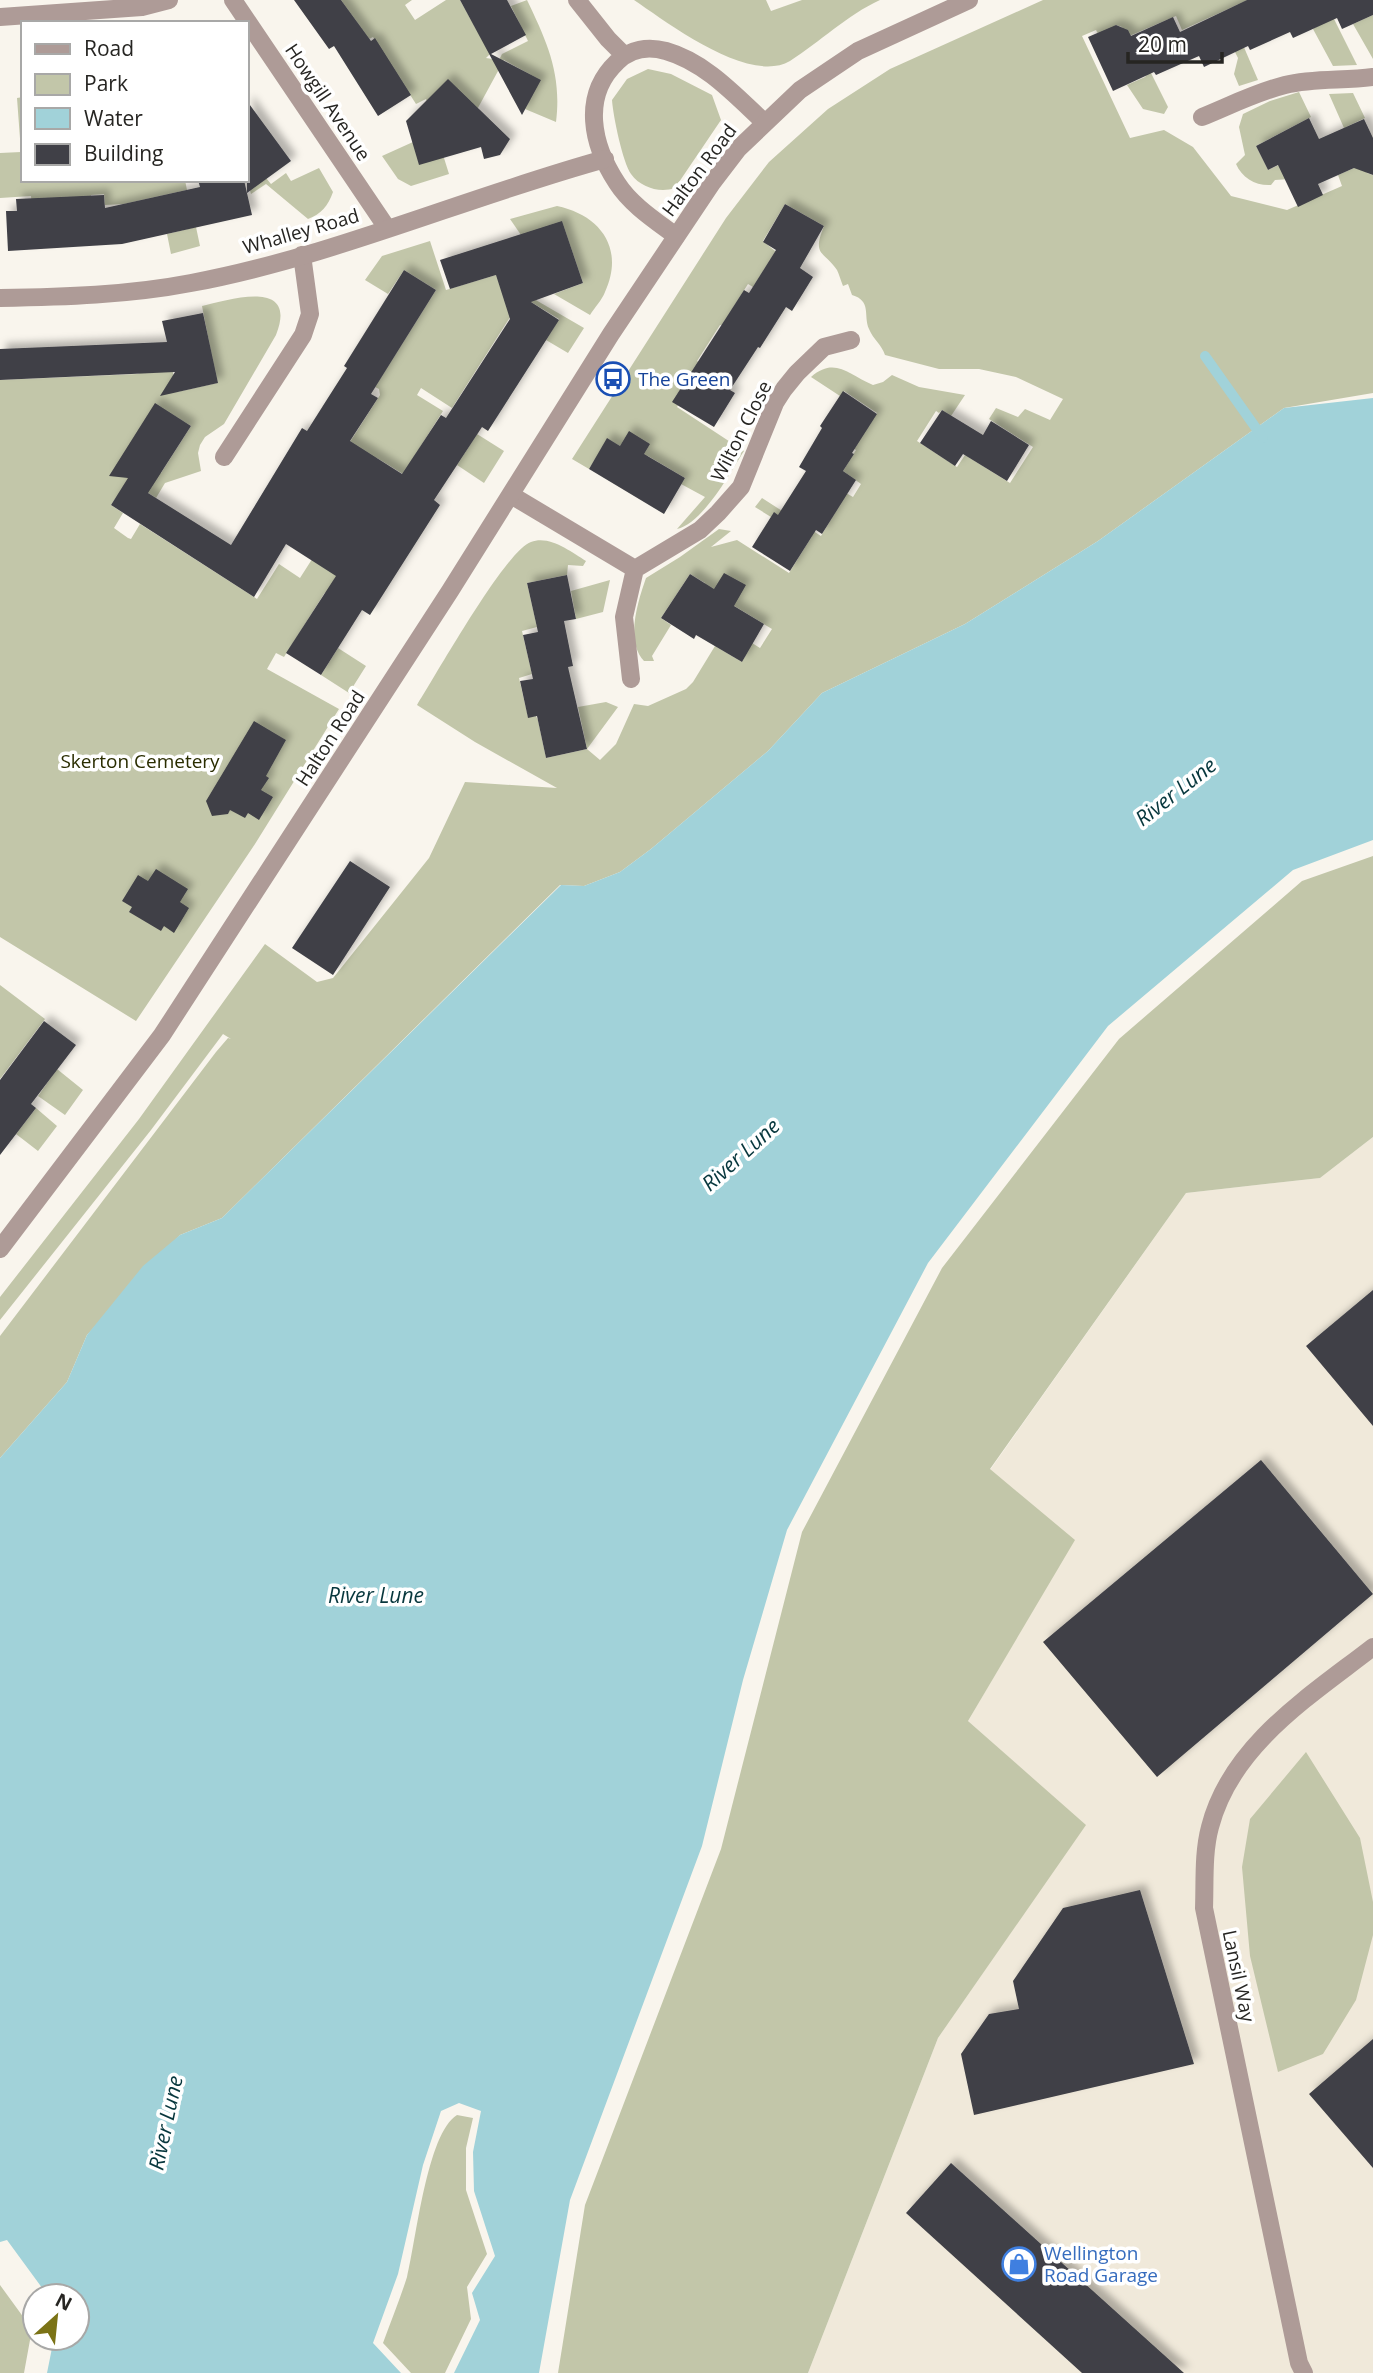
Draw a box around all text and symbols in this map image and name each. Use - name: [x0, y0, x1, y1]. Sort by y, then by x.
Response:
- legend: [21, 21, 248, 182]
- scale bar: [1128, 21, 1222, 65]
- text: 20 m: [1138, 30, 1187, 58]
- text: Road: [84, 34, 134, 62]
- street label: Howgill Avenue: [279, 38, 377, 166]
- text: Park: [84, 69, 128, 97]
- text: Water: [84, 104, 143, 132]
- street label: Halton Road: [656, 118, 742, 222]
- text: Building: [84, 139, 163, 167]
- street label: Whalley Road: [240, 202, 362, 260]
- bus stop icon: The Green: [594, 360, 632, 398]
- place label: The Green: [638, 366, 730, 392]
- street label: Wilton Close: [704, 376, 778, 486]
- street label: Halton Road: [289, 685, 371, 791]
- park label: Skerton Cemetery: [60, 748, 220, 774]
- water label: River Lune: [1129, 751, 1222, 832]
- water label: River Lune: [695, 1112, 785, 1197]
- water label: River Lune: [328, 1581, 424, 1609]
- street label: Lansil Way: [1217, 1928, 1262, 2025]
- water label: River Lune: [141, 2073, 189, 2173]
- place label: Wellington Road Garage: [1044, 2240, 1158, 2288]
- shop icon: Wellington Road Garage: [1000, 2245, 1038, 2283]
- north arrow: [21, 2282, 91, 2352]
- text: N: [51, 2287, 77, 2317]

